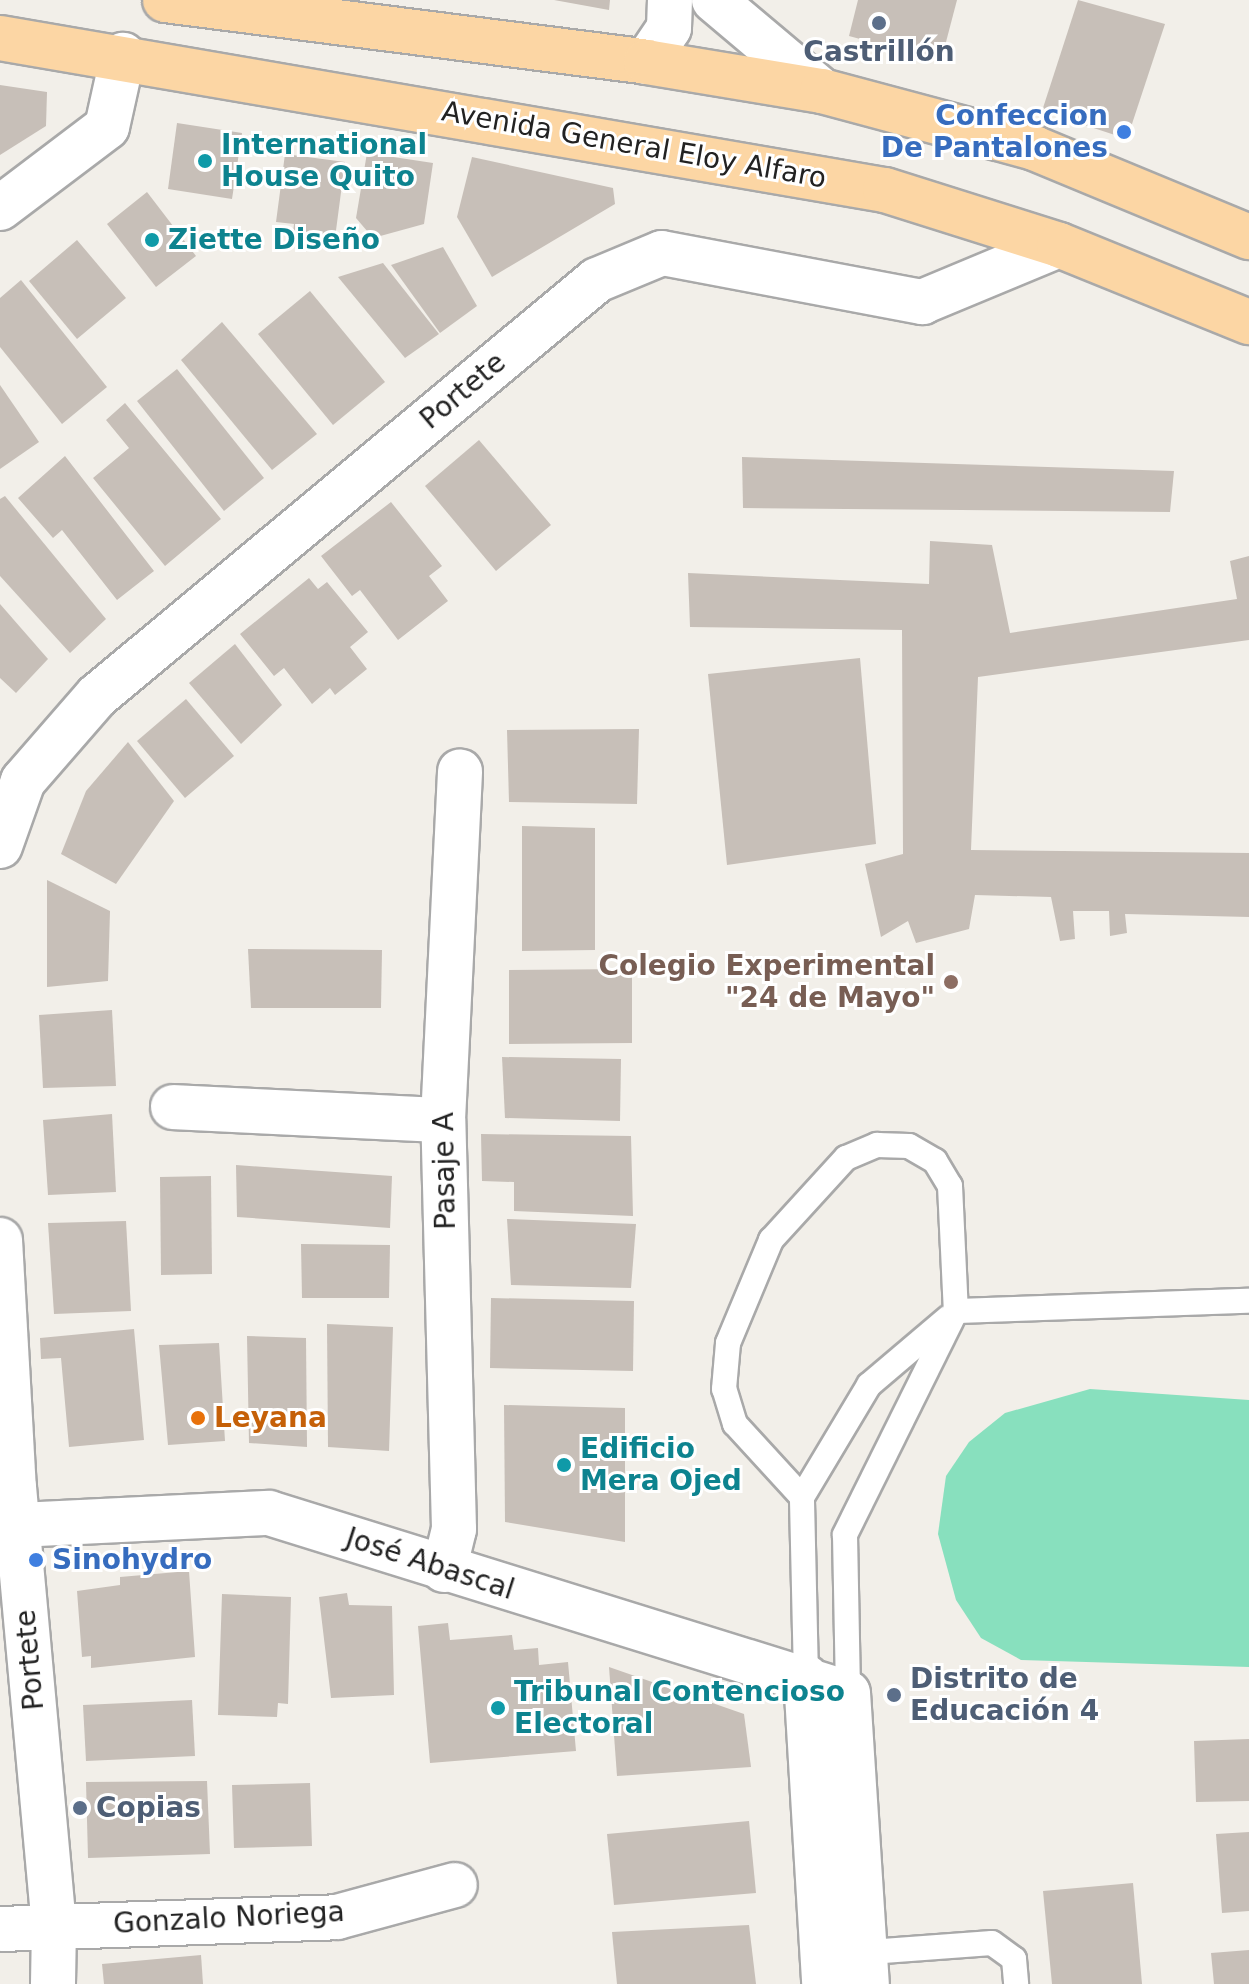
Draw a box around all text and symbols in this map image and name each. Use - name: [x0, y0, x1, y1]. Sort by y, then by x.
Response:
- marker: Castrillón: [870, 14, 888, 32]
- place label: Castrillón: [803, 35, 955, 69]
- street label: Avenida General Eloy Alfaro: [439, 95, 829, 195]
- place label: Confeccion De Pantalones: [881, 99, 1108, 165]
- marker: Confeccion De Pantalones: [1115, 123, 1133, 141]
- place label: International House Quito: [221, 128, 427, 194]
- marker: International House Quito: [196, 152, 214, 170]
- place label: Ziette Diseño: [168, 223, 380, 257]
- marker: Ziette Diseño: [143, 231, 161, 249]
- street label: Portete: [414, 346, 512, 436]
- place label: Colegio Experimental "24 de Mayo": [598, 949, 935, 1015]
- marker: Colegio Experimental "24 de Mayo": [942, 973, 960, 991]
- street label: Pasaje A: [427, 1112, 463, 1230]
- place label: Leyana: [214, 1401, 327, 1435]
- marker: Leyana: [189, 1409, 207, 1427]
- place label: Edificio Mera Ojed: [580, 1432, 742, 1498]
- marker: Edificio Mera Ojed: [555, 1456, 573, 1474]
- street label: José Abascal: [342, 1521, 518, 1607]
- place label: Sinohydro: [52, 1543, 212, 1577]
- marker: Sinohydro: [27, 1551, 45, 1569]
- street label: Portete: [9, 1608, 51, 1712]
- place label: Distrito de Educación 4: [910, 1662, 1099, 1728]
- place label: Tribunal Contencioso Electoral: [514, 1675, 845, 1741]
- marker: Distrito de Educación 4: [885, 1686, 903, 1704]
- marker: Tribunal Contencioso Electoral: [489, 1699, 507, 1717]
- place label: Copias: [96, 1791, 201, 1825]
- marker: Copias: [71, 1799, 89, 1817]
- street label: Gonzalo Noriega: [112, 1895, 346, 1941]

